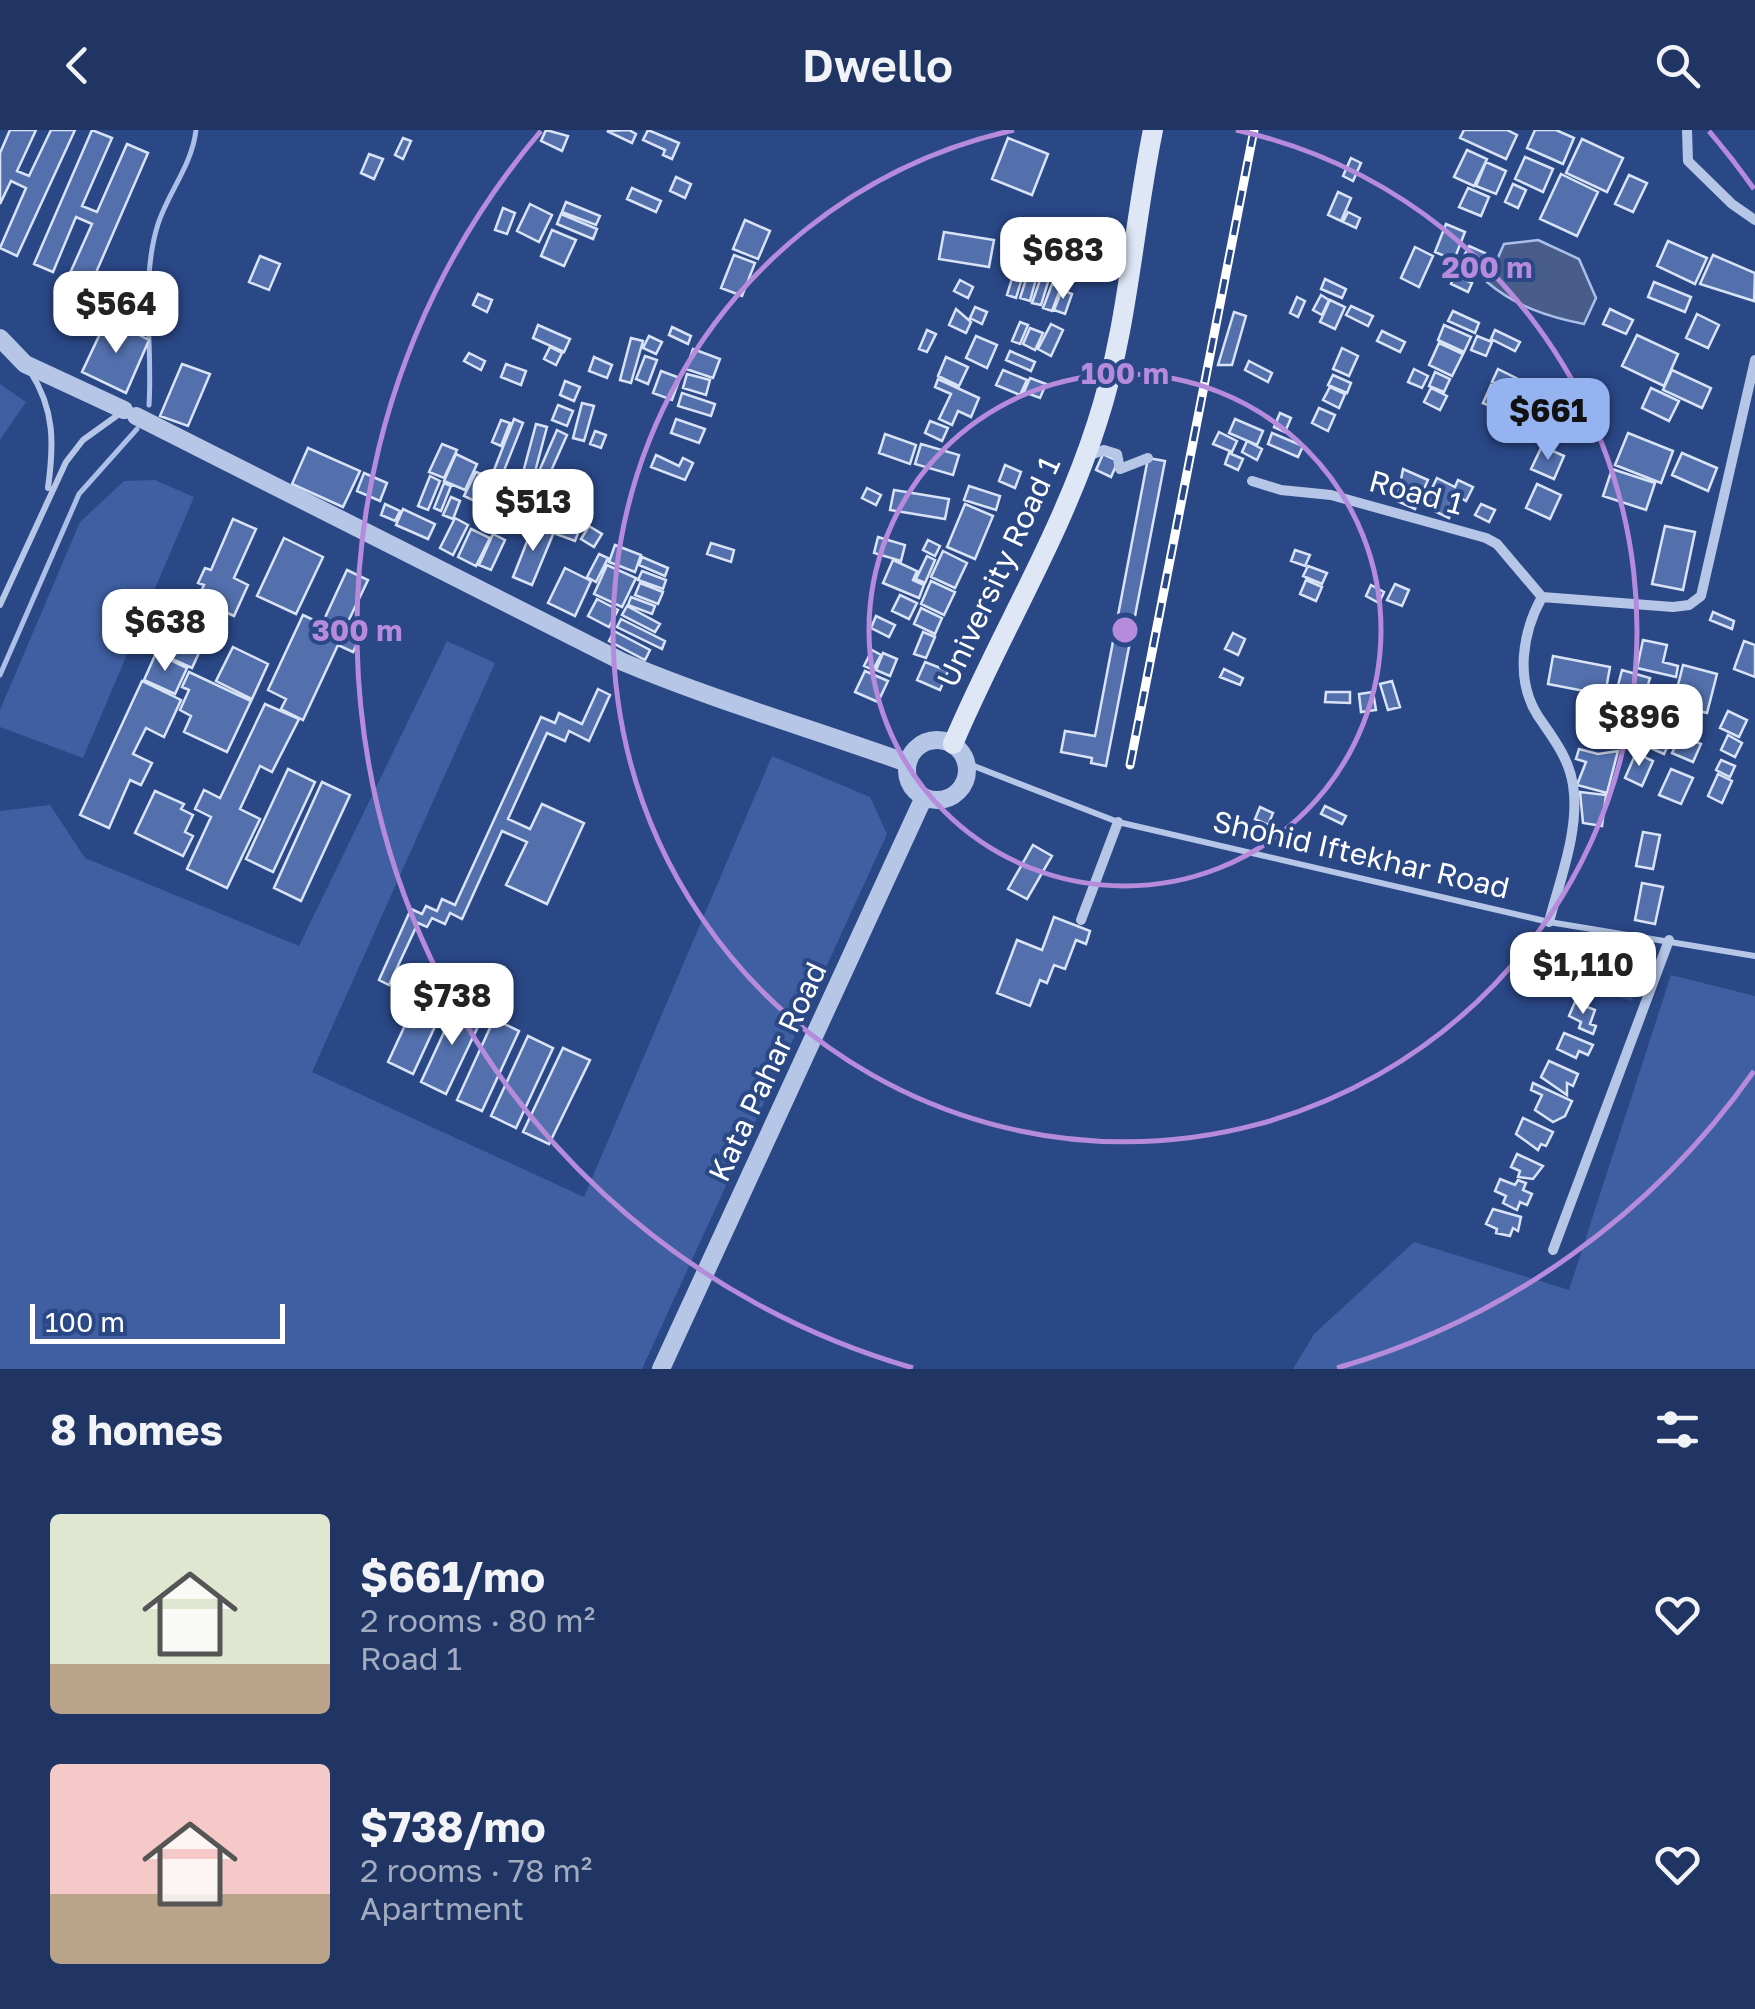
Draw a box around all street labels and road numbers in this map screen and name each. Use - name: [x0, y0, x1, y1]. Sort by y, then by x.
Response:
- street label: University Road 1: [929, 451, 1067, 693]
- street label: Road 1: [1365, 462, 1467, 522]
- street label: Shohid Iftekhar Road: [1209, 802, 1513, 906]
- street label: Kata Pahar Road: [701, 956, 834, 1187]

